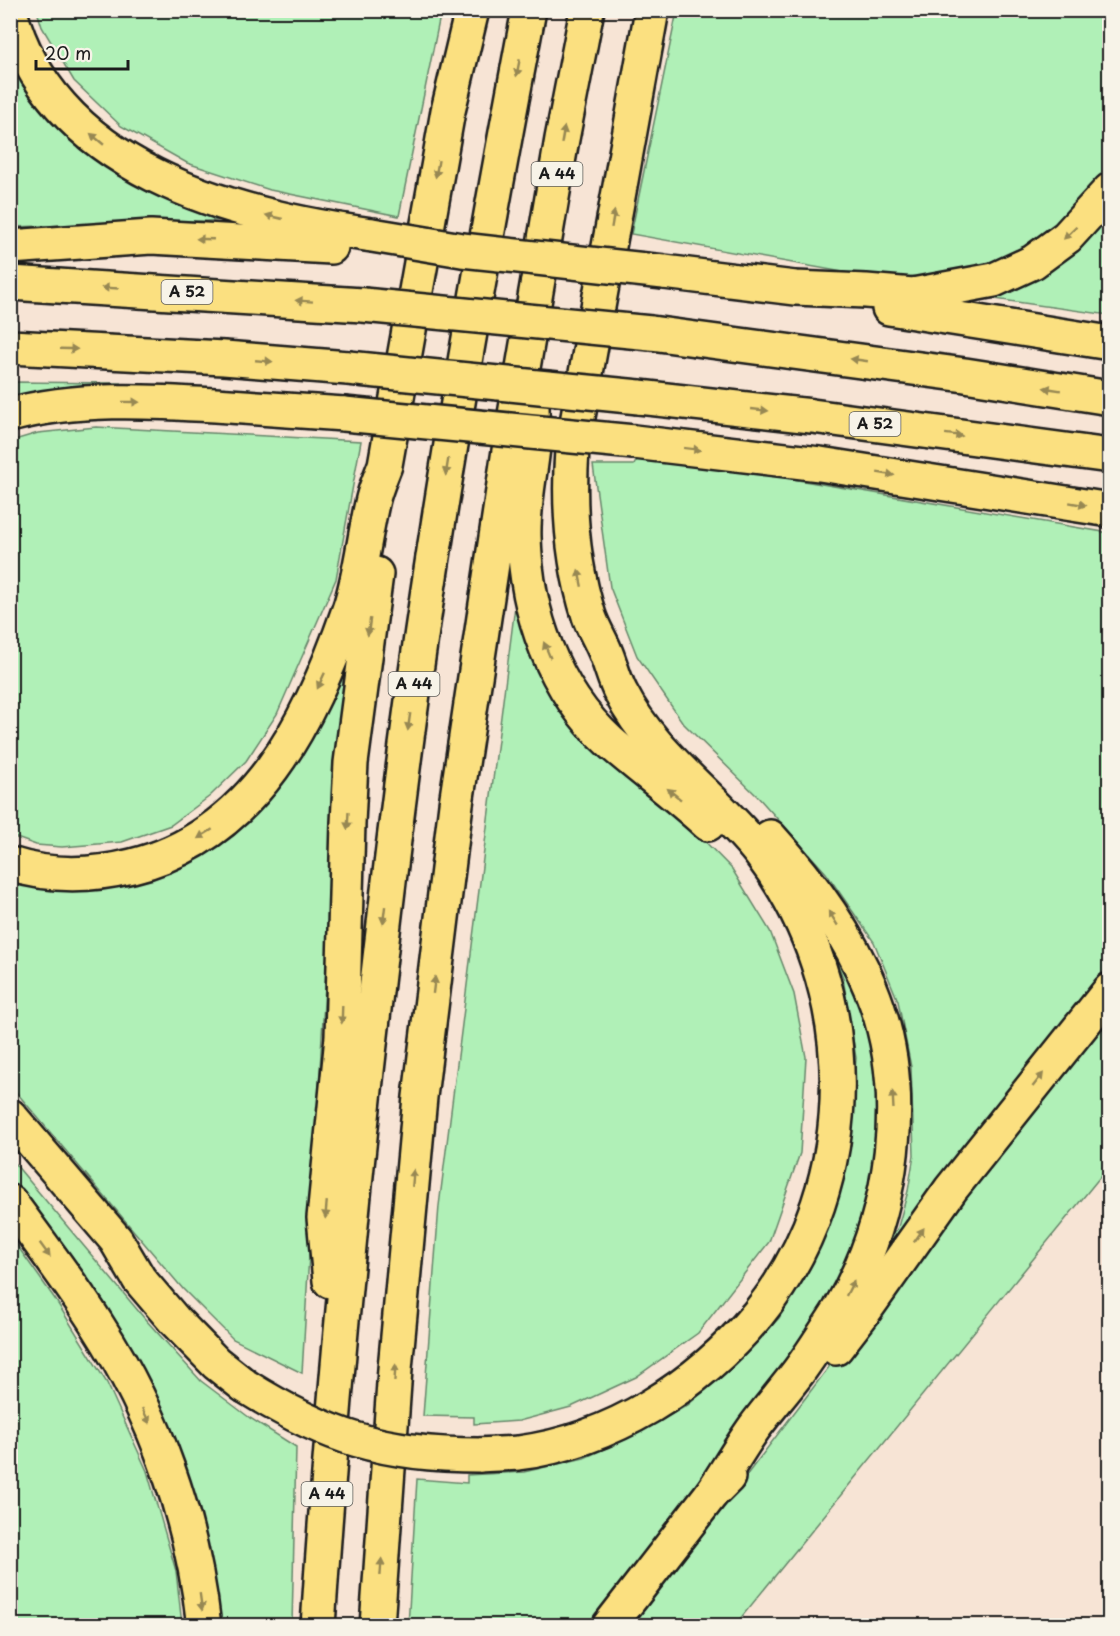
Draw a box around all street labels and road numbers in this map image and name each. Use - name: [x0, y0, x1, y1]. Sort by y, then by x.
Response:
- road number: A 44: [532, 162, 582, 186]
- road number: A 52: [162, 280, 213, 304]
- road number: A 52: [850, 412, 900, 436]
- road number: A 44: [388, 672, 440, 696]
- road number: A 44: [302, 1482, 352, 1506]

